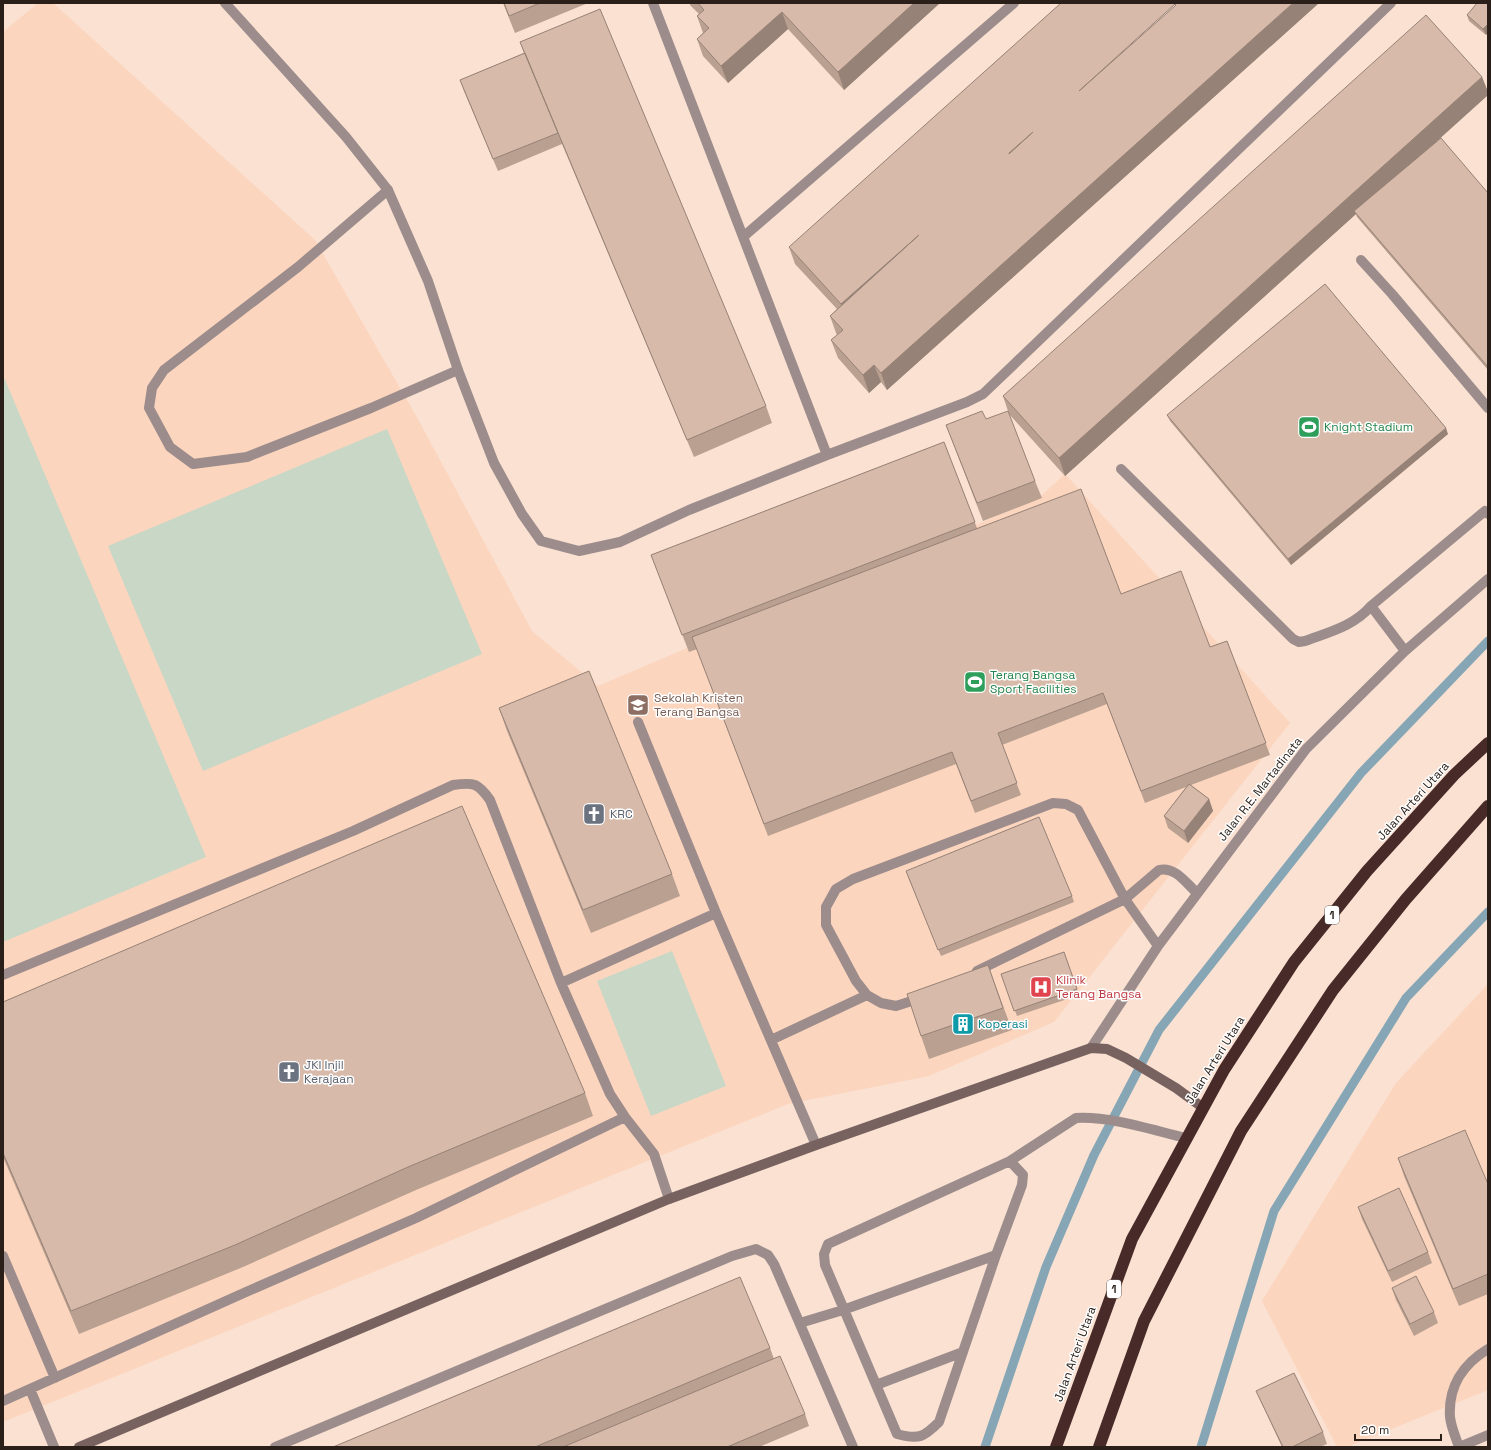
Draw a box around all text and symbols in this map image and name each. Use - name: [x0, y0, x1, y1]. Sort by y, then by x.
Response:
- sports icon: Knight Stadium: [1296, 414, 1322, 440]
- place label: Knight Stadium: [1324, 419, 1413, 435]
- place label: Terang Bangsa Sport Facilities: [990, 667, 1077, 697]
- sports icon: Terang Bangsa Sport Facilities: [962, 669, 988, 695]
- place label: Sekolah Kristen Terang Bangsa: [654, 690, 743, 720]
- school or university icon: Sekolah Kristen Terang Bangsa: [625, 692, 651, 718]
- street label: Jalan R.E. Martadinata: [1214, 734, 1306, 844]
- street label: Jalan Arteri Utara: [1373, 758, 1453, 844]
- church icon: KRC: [581, 801, 607, 827]
- place label: KRC: [610, 806, 633, 822]
- road number: 1: [1325, 906, 1339, 924]
- place label: Klinik Terang Bangsa: [1056, 972, 1141, 1002]
- hospital icon: Klinik Terang Bangsa: [1028, 974, 1054, 1000]
- building icon: Koperasi: [950, 1011, 976, 1037]
- street label: Jalan Arteri Utara: [1182, 1013, 1248, 1107]
- place label: Koperasi: [978, 1016, 1028, 1032]
- place label: JKI Injil Kerajaan: [304, 1057, 354, 1087]
- church icon: JKI Injil Kerajaan: [276, 1059, 302, 1085]
- road number: 1: [1107, 1280, 1121, 1298]
- street label: Jalan Arteri Utara: [1050, 1304, 1100, 1404]
- scale bar: [1355, 1416, 1441, 1442]
- text: 20 m: [1361, 1422, 1389, 1438]

